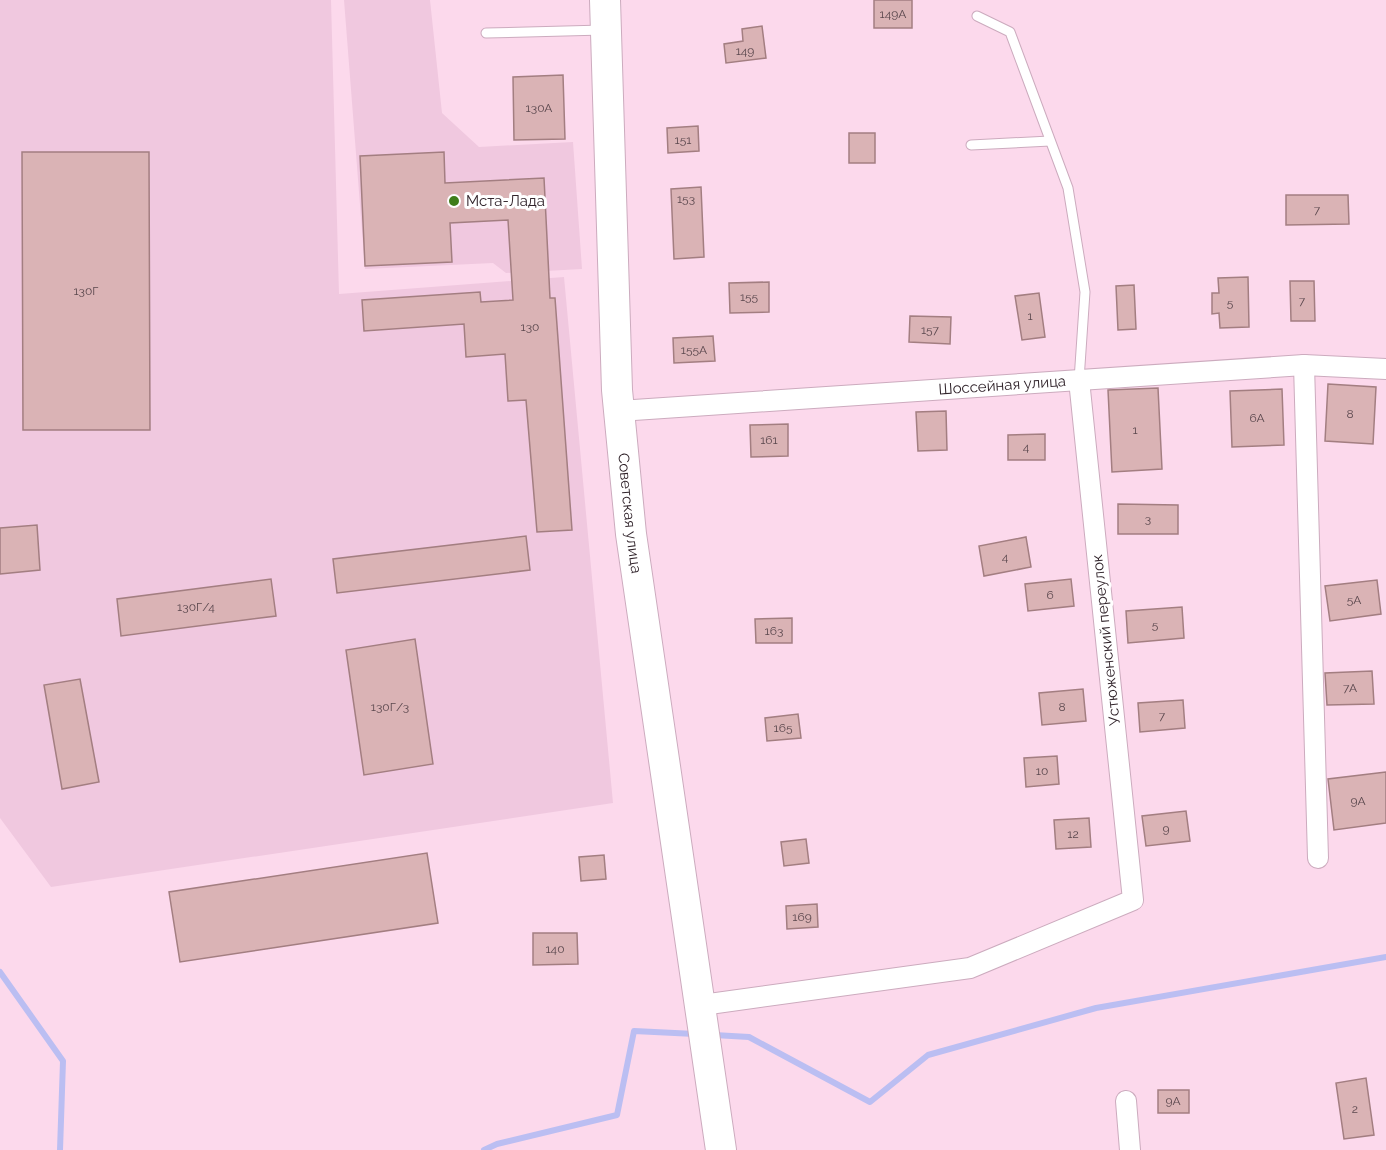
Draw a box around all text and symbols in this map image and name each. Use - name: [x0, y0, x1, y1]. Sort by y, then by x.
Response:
- house number: 149А: [880, 7, 906, 21]
- house number: 149: [736, 44, 754, 58]
- house number: 130А: [526, 101, 552, 115]
- house number: 151: [675, 133, 691, 147]
- place label: Мста-Лада: [466, 192, 545, 210]
- house number: 153: [677, 192, 695, 206]
- marker: Мста-Лада: [447, 194, 461, 208]
- house number: 7: [1314, 203, 1321, 217]
- house number: 130Г: [73, 284, 99, 298]
- house number: 155: [740, 290, 759, 304]
- house number: 7: [1299, 294, 1306, 308]
- house number: 5: [1227, 296, 1234, 310]
- house number: 1: [1027, 309, 1033, 323]
- house number: 130: [521, 320, 539, 334]
- house number: 157: [921, 323, 940, 337]
- house number: 155А: [681, 343, 707, 357]
- street label: Шоссейная улица: [938, 372, 1067, 399]
- house number: 8: [1346, 407, 1354, 421]
- house number: 6А: [1249, 411, 1265, 425]
- house number: 1: [1132, 423, 1138, 437]
- house number: 161: [760, 433, 778, 447]
- house number: 4: [1023, 440, 1030, 454]
- street label: Советская улица: [614, 452, 646, 575]
- house number: 3: [1145, 512, 1151, 526]
- house number: 4: [1002, 550, 1009, 564]
- street label: Устюженский переулок: [1088, 553, 1124, 726]
- house number: 6: [1046, 588, 1054, 602]
- house number: 5А: [1347, 593, 1361, 607]
- house number: 130Г/4: [177, 600, 215, 614]
- house number: 5: [1152, 618, 1159, 632]
- house number: 163: [765, 624, 783, 638]
- house number: 7А: [1343, 681, 1357, 695]
- house number: 130Г/3: [371, 700, 409, 714]
- house number: 8: [1058, 700, 1066, 714]
- house number: 7: [1159, 709, 1166, 723]
- house number: 165: [774, 721, 793, 735]
- house number: 10: [1036, 764, 1048, 778]
- house number: 9А: [1350, 794, 1366, 808]
- house number: 9: [1162, 822, 1170, 836]
- house number: 12: [1067, 827, 1079, 841]
- house number: 169: [792, 910, 812, 924]
- house number: 140: [545, 942, 565, 956]
- house number: 9А: [1165, 1094, 1181, 1108]
- house number: 2: [1352, 1102, 1358, 1116]

